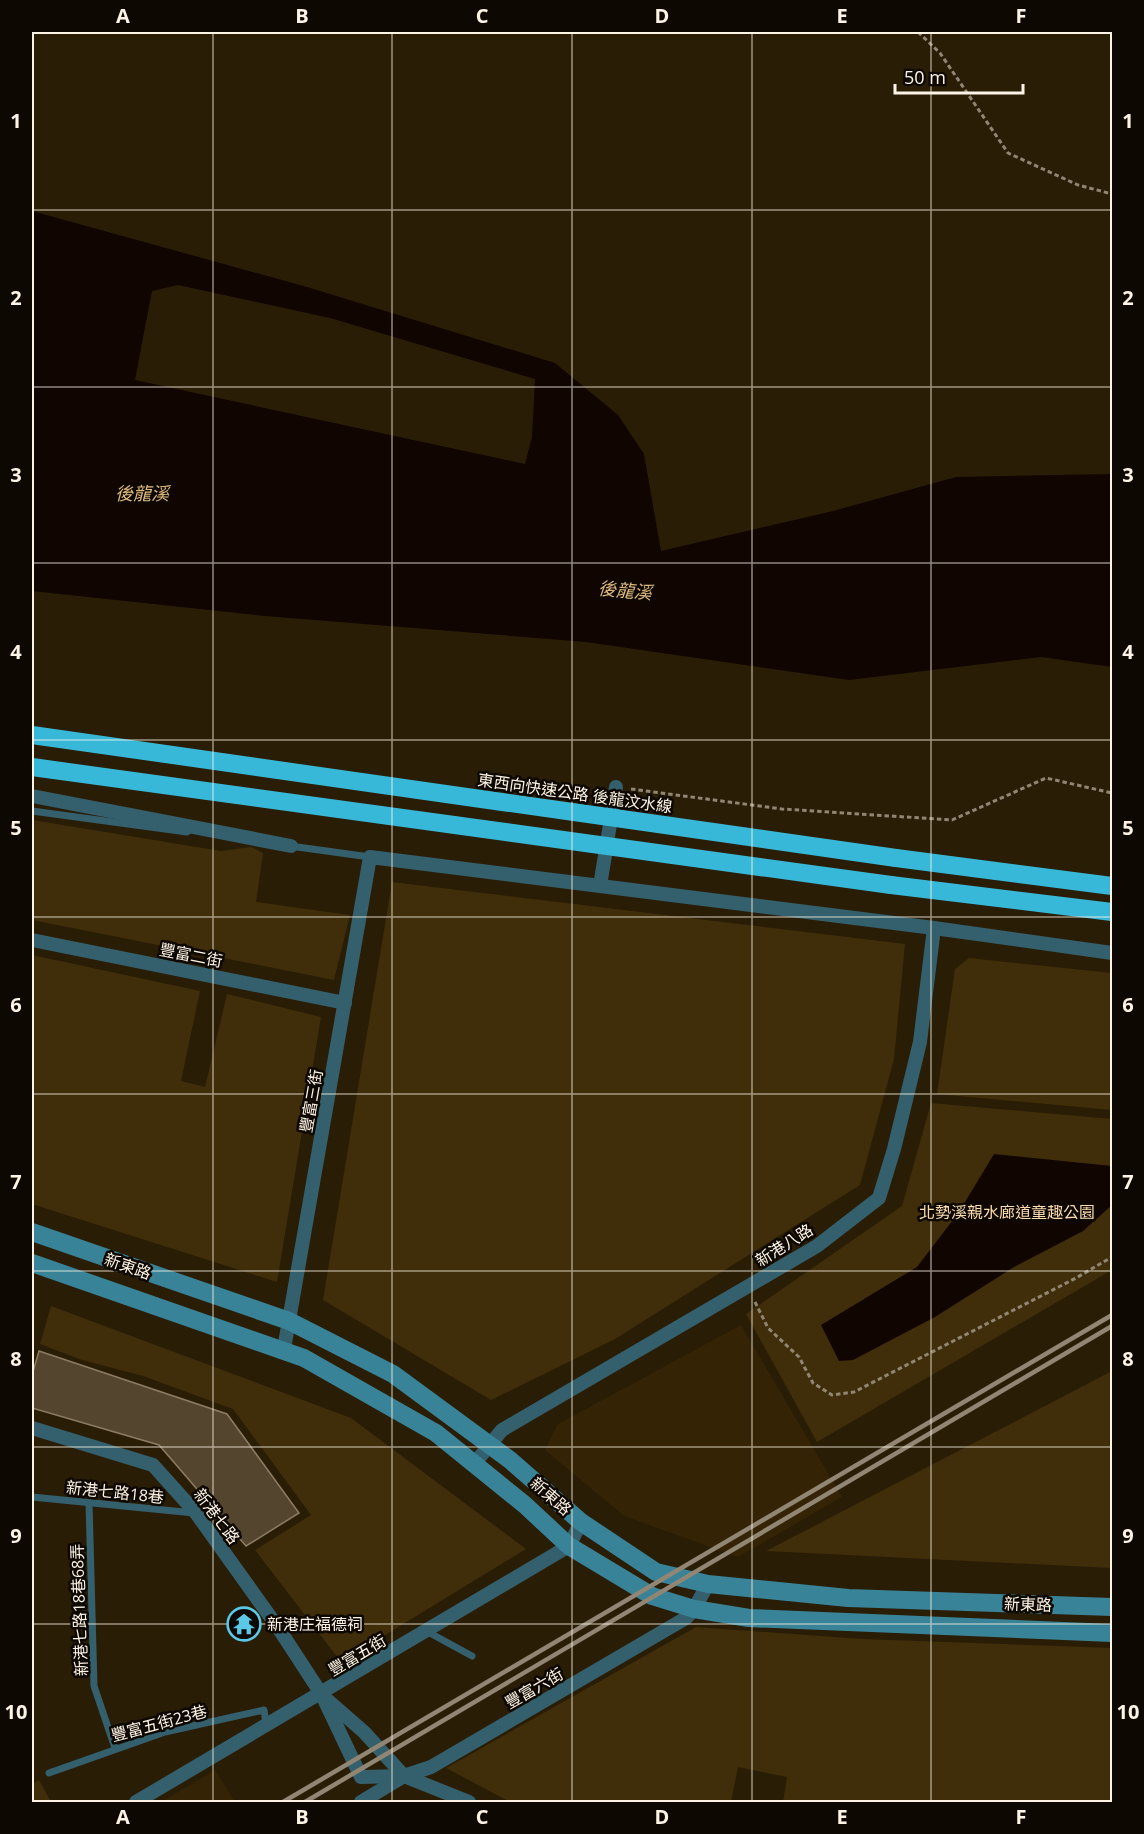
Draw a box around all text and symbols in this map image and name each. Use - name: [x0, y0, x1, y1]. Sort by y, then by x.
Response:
- text: A: [116, 2, 130, 29]
- text: B: [295, 2, 309, 29]
- text: C: [476, 2, 489, 29]
- text: D: [655, 2, 669, 29]
- text: E: [836, 2, 848, 29]
- text: F: [1016, 2, 1026, 29]
- scale bar: [895, 57, 1022, 95]
- text: 50 m: [904, 65, 946, 89]
- text: 1: [10, 107, 22, 134]
- text: 1: [1122, 107, 1134, 134]
- text: 2: [10, 284, 22, 311]
- text: 2: [1122, 284, 1134, 311]
- text: 3: [10, 461, 22, 488]
- text: 3: [1122, 461, 1134, 488]
- water label: 後龍溪: [115, 481, 172, 505]
- water label: 後龍溪: [597, 576, 656, 605]
- text: 4: [10, 638, 22, 665]
- text: 4: [1122, 638, 1134, 665]
- street label: 東西向快速公路 後龍汶水線: [476, 768, 674, 818]
- text: 5: [10, 814, 22, 841]
- text: 5: [1122, 814, 1134, 841]
- street label: 豐富二街: [157, 938, 225, 972]
- text: 6: [10, 991, 22, 1018]
- text: 6: [1122, 991, 1134, 1018]
- street label: 豐富三街: [295, 1068, 327, 1134]
- text: 7: [10, 1168, 22, 1195]
- text: 7: [1122, 1168, 1134, 1195]
- park label: 北勢溪親水廊道童趣公園: [919, 1201, 1095, 1223]
- street label: 新港八路: [751, 1219, 817, 1271]
- street label: 新東路: [102, 1248, 154, 1284]
- text: 8: [10, 1345, 22, 1372]
- text: 8: [1122, 1345, 1134, 1372]
- street label: 新東路: [526, 1472, 576, 1520]
- street label: 新港七路18巷: [65, 1476, 165, 1508]
- street label: 新港七路: [189, 1484, 245, 1548]
- text: 9: [10, 1522, 22, 1549]
- text: 9: [1122, 1522, 1134, 1549]
- street label: 新港七路18巷68弄: [66, 1543, 92, 1677]
- street label: 新東路: [1004, 1592, 1052, 1616]
- temple icon: 新港庄福德祠: [226, 1606, 262, 1642]
- place label: 新港庄福德祠: [267, 1613, 363, 1635]
- street label: 豐富五街: [324, 1629, 390, 1681]
- street label: 豐富六街: [501, 1662, 567, 1714]
- text: 10: [5, 1698, 27, 1725]
- text: 10: [1117, 1698, 1139, 1725]
- street label: 豐富五街23巷: [109, 1700, 209, 1746]
- text: A: [116, 1803, 130, 1830]
- text: B: [295, 1803, 309, 1830]
- text: C: [476, 1803, 489, 1830]
- text: D: [655, 1803, 669, 1830]
- text: E: [836, 1803, 848, 1830]
- text: F: [1016, 1803, 1026, 1830]

